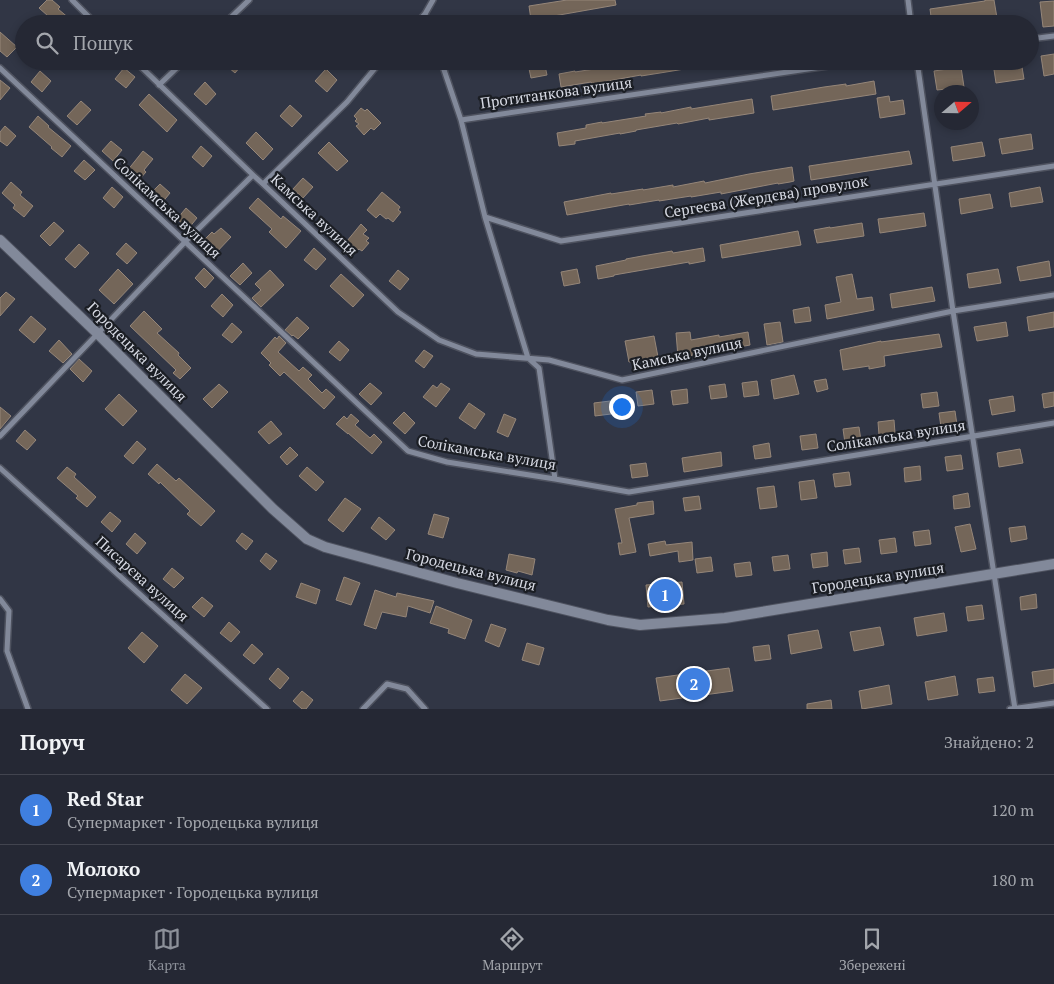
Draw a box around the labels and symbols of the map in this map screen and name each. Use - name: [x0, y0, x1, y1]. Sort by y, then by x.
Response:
- street label: Протитанкова вулиця: [479, 71, 633, 113]
- north arrow: [934, 85, 979, 130]
- street label: Солікамська вулиця: [110, 152, 226, 262]
- street label: Камська вулиця: [267, 169, 362, 260]
- street label: Сергеєва (Жердєва) провулок: [663, 170, 870, 222]
- street label: Городецька вулиця: [83, 297, 192, 406]
- street label: Камська вулиця: [630, 332, 744, 374]
- your location: [609, 394, 635, 420]
- street label: Солікамська вулиця: [825, 414, 967, 456]
- street label: Солікамська вулиця: [416, 430, 558, 474]
- street label: Писарєва вулиця: [92, 531, 194, 626]
- street label: Городецька вулиця: [404, 543, 538, 595]
- street label: Городецька вулиця: [810, 557, 945, 597]
- pin: 1: [649, 576, 681, 614]
- pin: 2: [678, 665, 710, 703]

